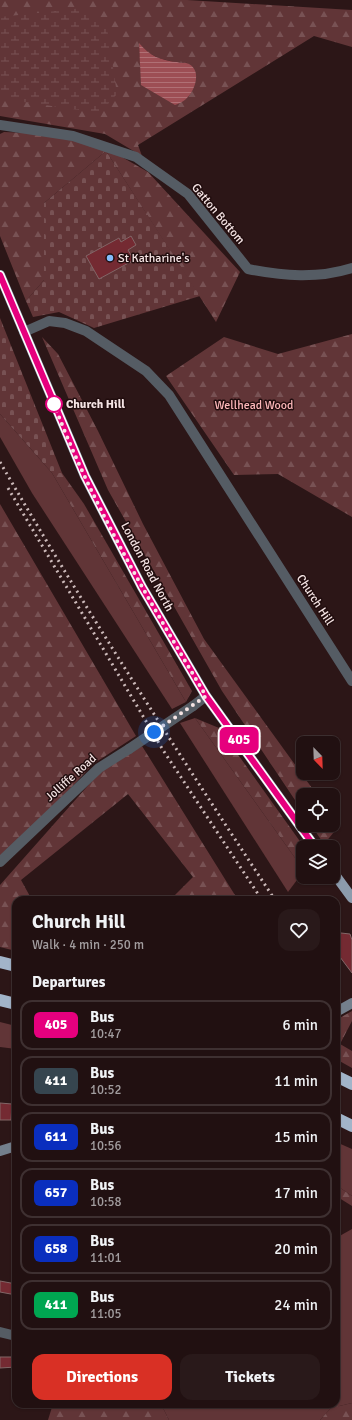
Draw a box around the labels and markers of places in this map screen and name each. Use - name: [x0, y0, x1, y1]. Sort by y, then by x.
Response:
- place label: St Katharine's: [118, 251, 190, 266]
- marker: St Katharine's: [105, 253, 115, 263]
- marker: Church Hill: [45, 395, 63, 413]
- place label: Church Hill: [66, 397, 125, 412]

